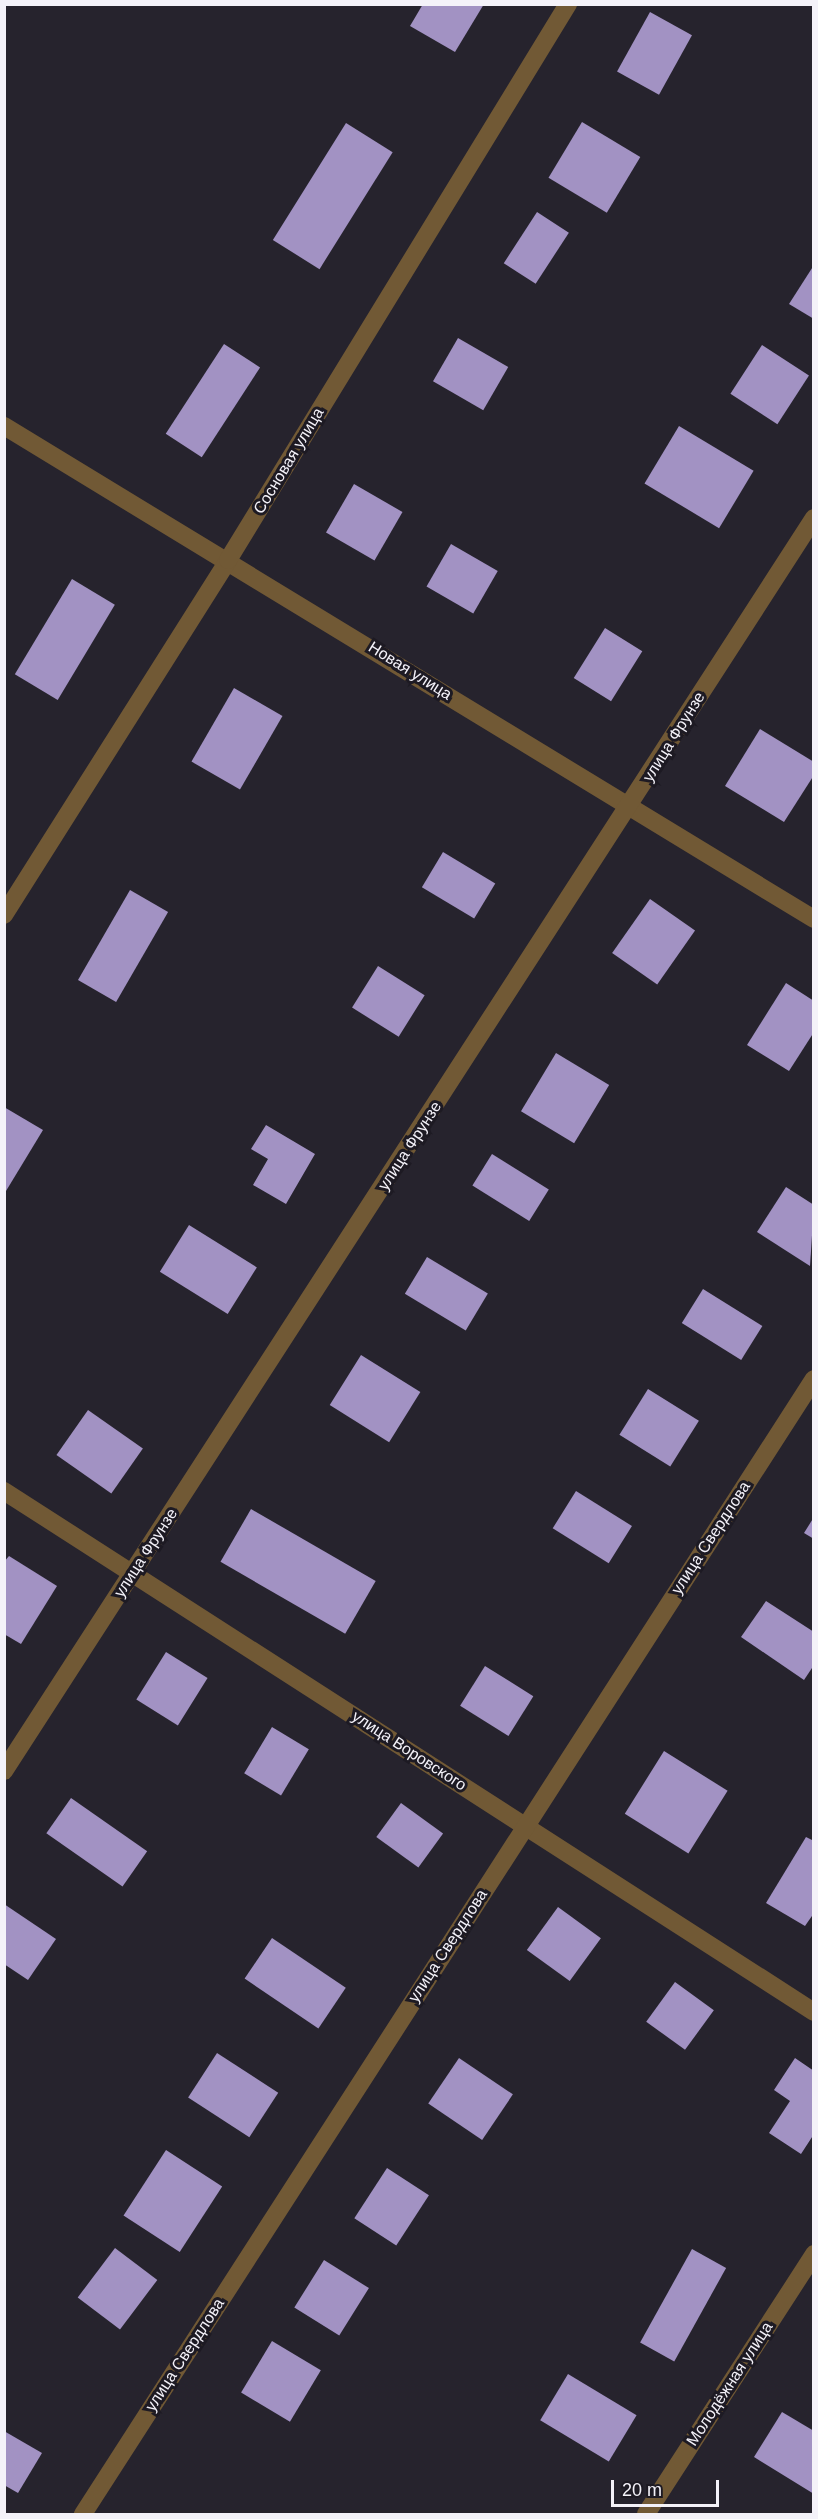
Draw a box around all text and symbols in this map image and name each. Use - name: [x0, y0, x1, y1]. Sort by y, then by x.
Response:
- street label: Сосновая улица: [250, 404, 328, 518]
- street label: Новая улица: [365, 638, 455, 704]
- street label: улица Фрунзе: [639, 689, 709, 785]
- street label: улица Фрунзе: [374, 1098, 446, 1194]
- street label: улица Свердлова: [667, 1478, 755, 1598]
- street label: улица Фрунзе: [110, 1505, 182, 1601]
- street label: улица Воровского: [348, 1707, 470, 1795]
- street label: улица Свердлова: [404, 1886, 492, 2006]
- street label: улица Свердлова: [141, 2295, 229, 2415]
- street label: Молодёжная улица: [683, 2318, 777, 2450]
- scale bar: [614, 2468, 722, 2506]
- text: 20 m: [622, 2480, 662, 2500]

